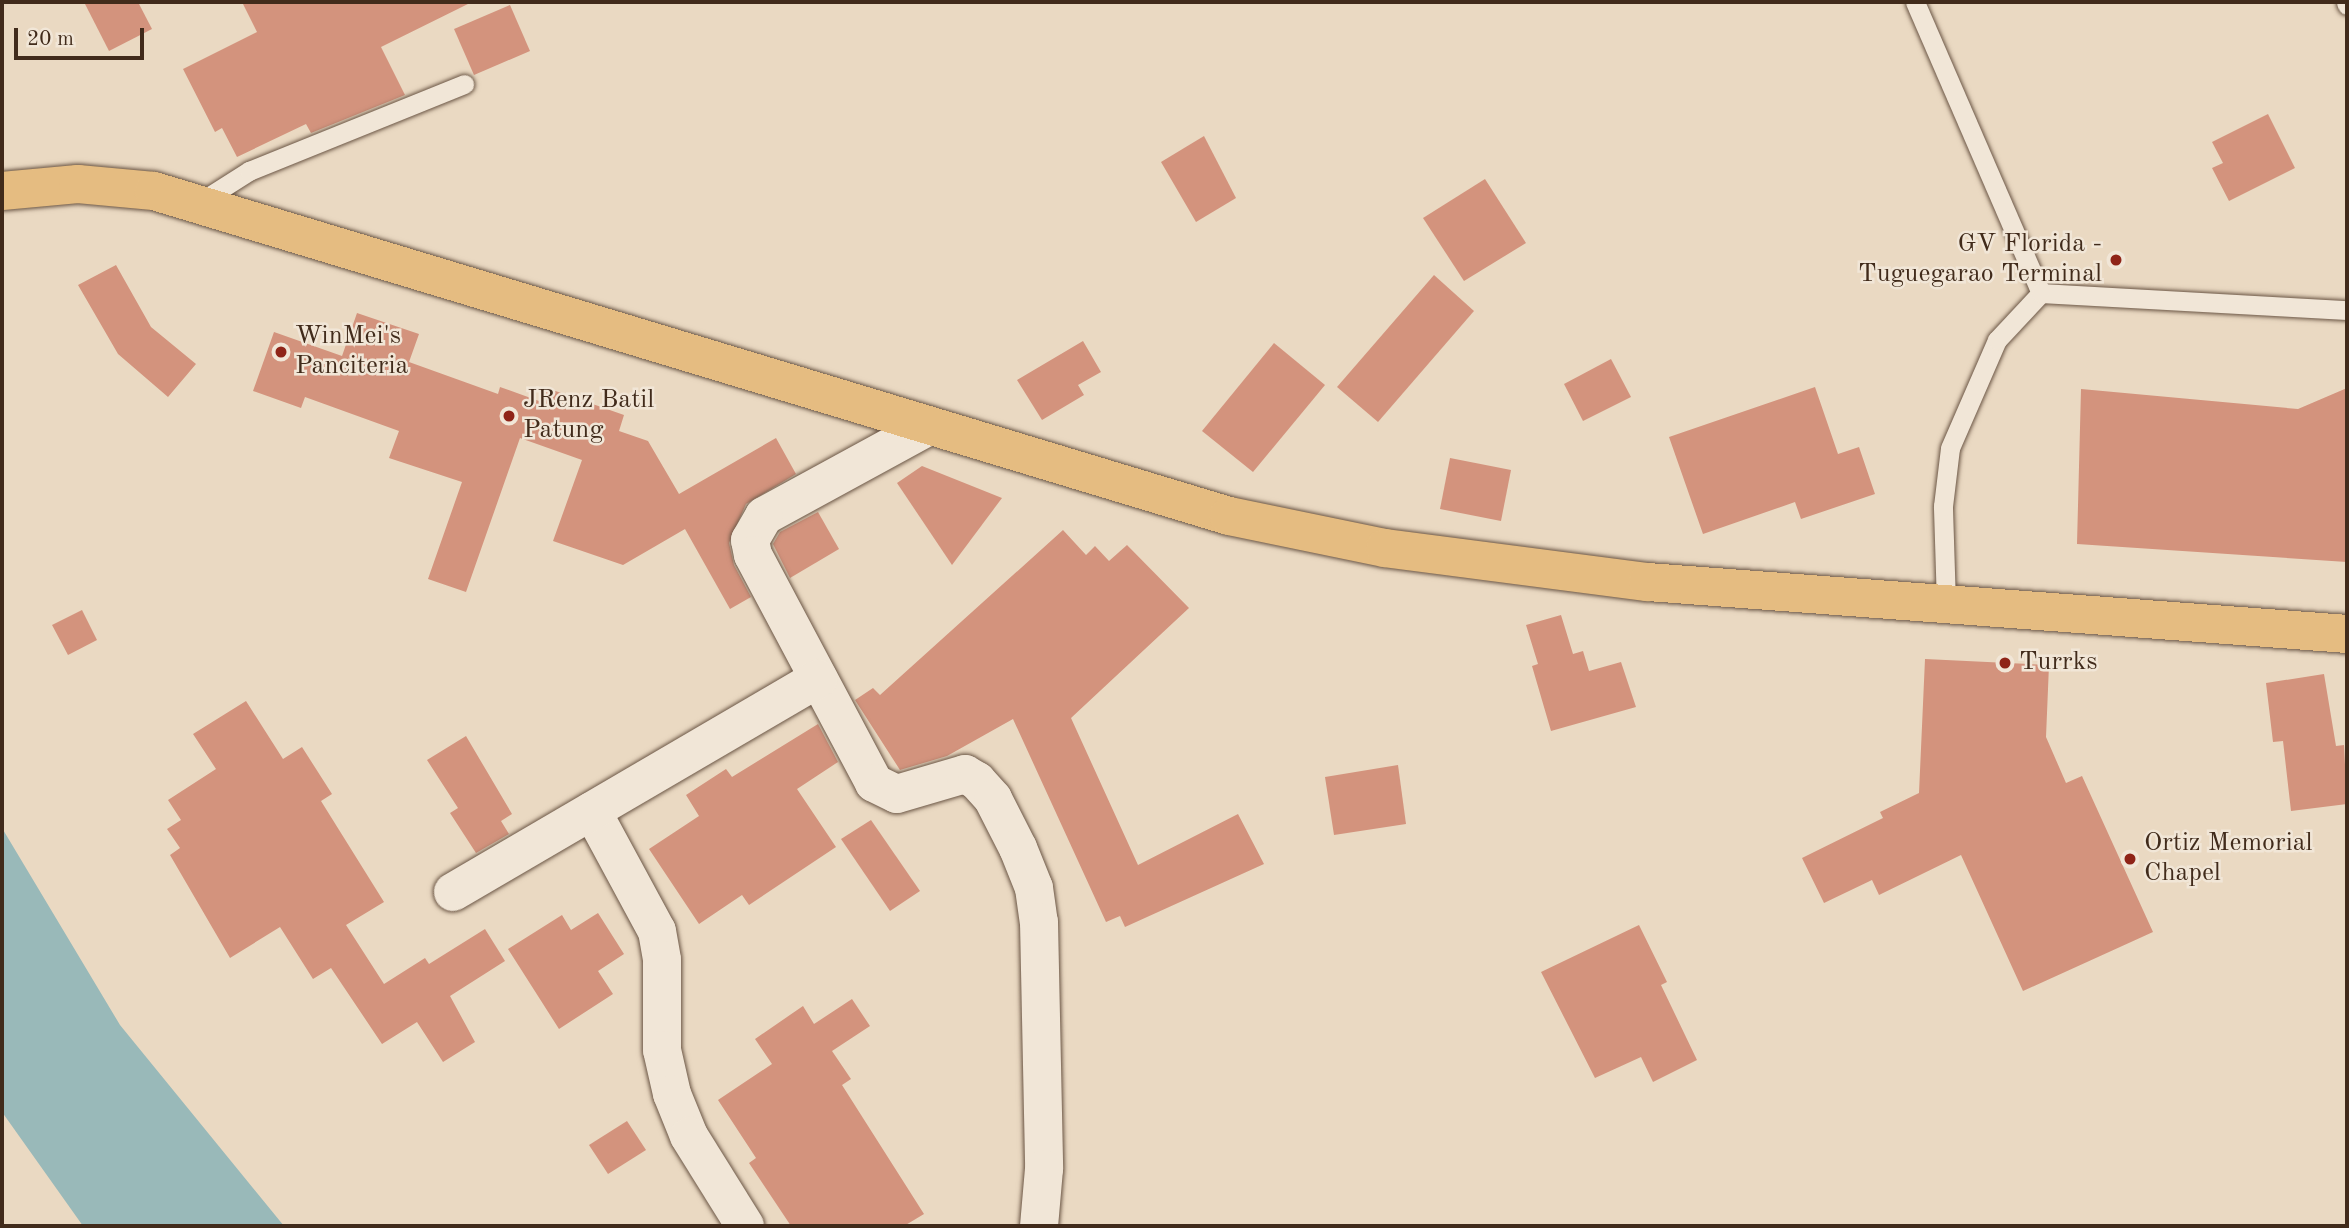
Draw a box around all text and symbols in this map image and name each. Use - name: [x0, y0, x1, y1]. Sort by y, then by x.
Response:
- scale bar: [18, 14, 147, 58]
- text: 20 m: [27, 29, 74, 50]
- place label: GV Florida - Tuguegarao Terminal: [1858, 229, 2102, 290]
- marker: GV Florida - Tuguegarao Terminal: [2108, 252, 2124, 268]
- place label: WinMei's Panciteria: [295, 321, 408, 382]
- marker: WinMei's Panciteria: [273, 344, 289, 360]
- place label: JRenz Batil Patung: [523, 385, 654, 446]
- marker: JRenz Batil Patung: [501, 408, 517, 424]
- place label: Turrks: [2019, 647, 2098, 679]
- marker: Turrks: [1997, 655, 2013, 671]
- place label: Ortiz Memorial Chapel: [2144, 828, 2313, 890]
- marker: Ortiz Memorial Chapel: [2122, 851, 2138, 867]

